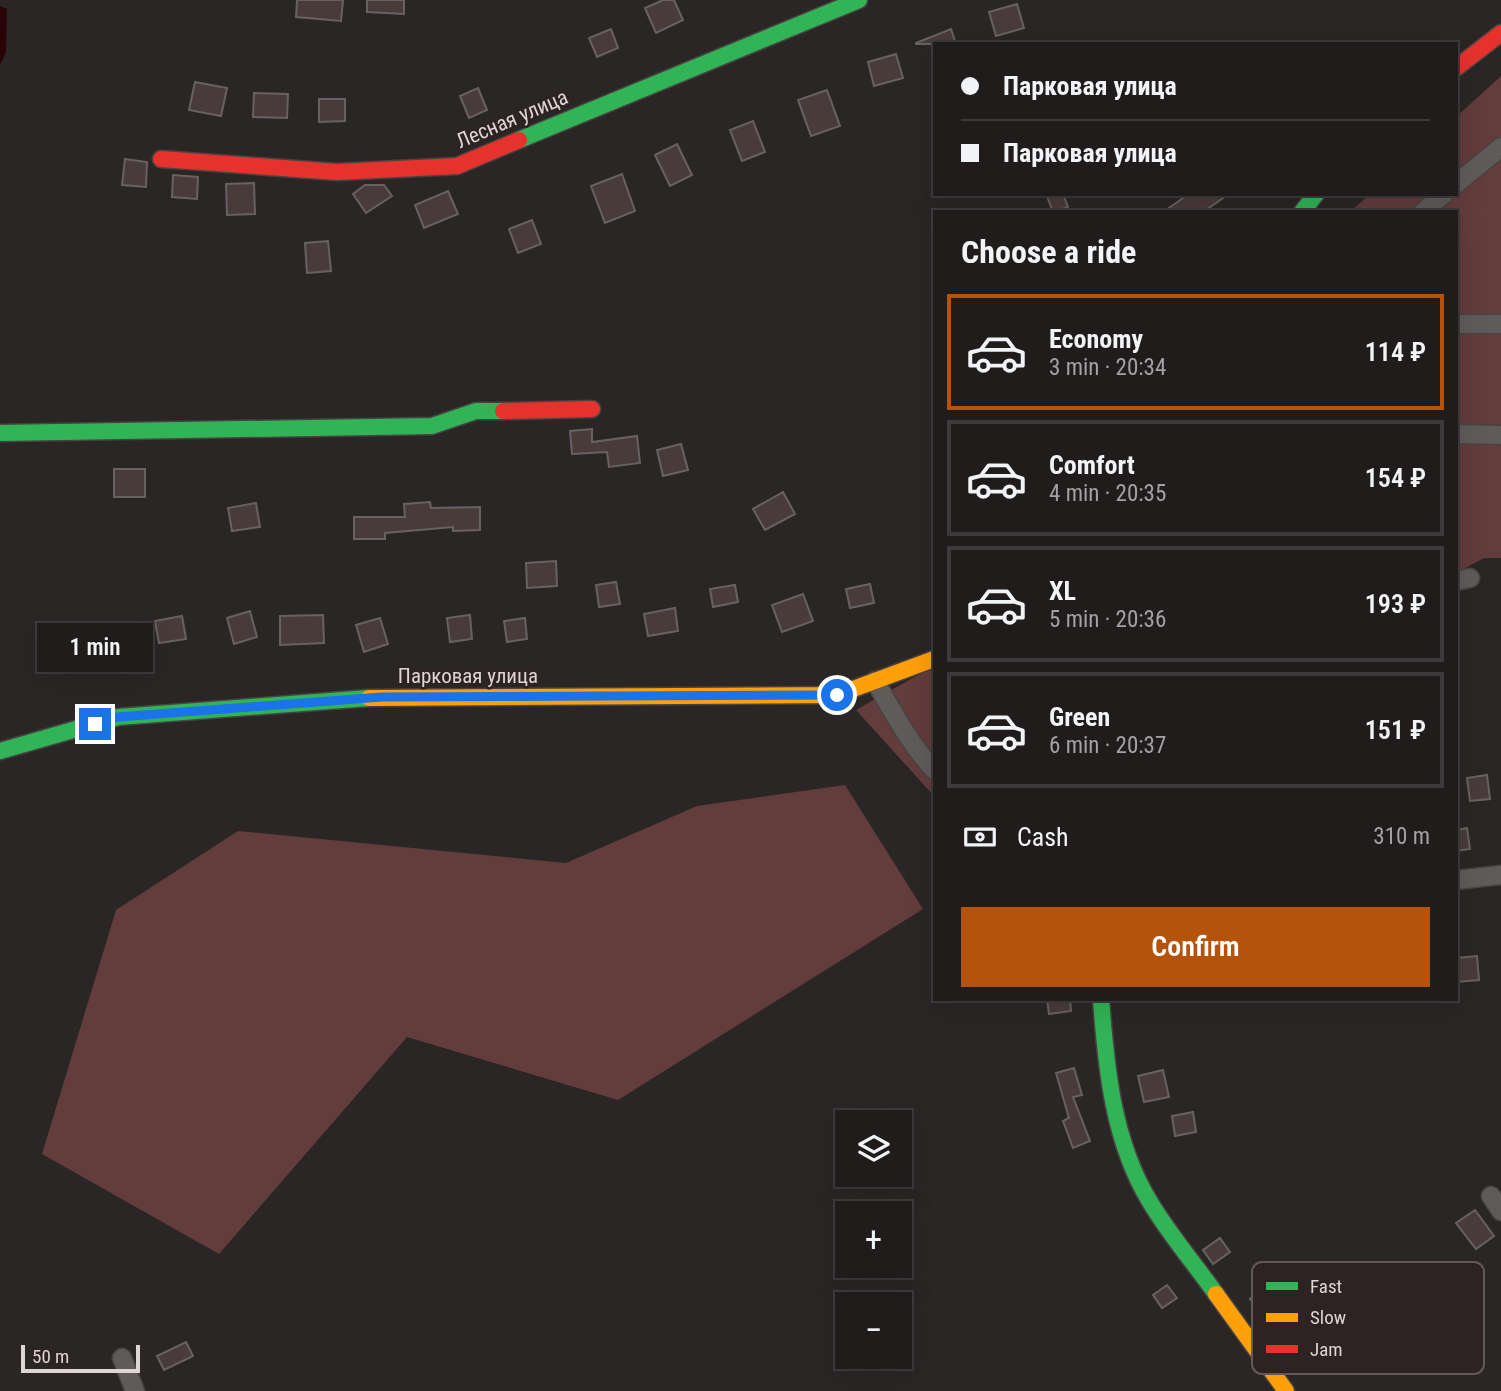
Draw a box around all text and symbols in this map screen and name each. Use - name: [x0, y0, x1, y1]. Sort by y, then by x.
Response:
- text: Парковая улица: [1003, 71, 1177, 101]
- street label: Лесная улица: [453, 85, 571, 153]
- text: Парковая улица: [1003, 138, 1177, 168]
- text: Choose a ride: [961, 233, 1136, 271]
- icon: car: [965, 321, 1028, 384]
- text: Economy: [1049, 324, 1143, 354]
- text: 114 ₽: [1365, 337, 1426, 367]
- text: 3 min · 20:34: [1049, 354, 1166, 381]
- icon: car: [965, 447, 1028, 510]
- text: Comfort: [1049, 450, 1135, 480]
- text: 154 ₽: [1365, 463, 1426, 493]
- text: 4 min · 20:35: [1049, 480, 1166, 507]
- icon: car: [965, 573, 1028, 636]
- text: XL: [1049, 576, 1076, 606]
- text: 193 ₽: [1365, 589, 1426, 619]
- text: 5 min · 20:36: [1049, 606, 1166, 633]
- callout: 1 min: [37, 622, 153, 672]
- text: 1 min: [70, 634, 120, 661]
- street label: Парковая улица: [398, 664, 538, 688]
- route start: [821, 679, 853, 711]
- icon: car: [965, 699, 1028, 762]
- text: Green: [1049, 702, 1110, 732]
- route end: [79, 708, 111, 740]
- text: 151 ₽: [1365, 715, 1426, 745]
- text: 6 min · 20:37: [1049, 732, 1166, 759]
- icon: cash: [961, 818, 999, 856]
- text: Cash: [1017, 822, 1069, 852]
- text: 310 m: [1373, 823, 1430, 850]
- button: Confirm: [961, 907, 1430, 987]
- map controls: [835, 1110, 912, 1369]
- button: layers: [835, 1110, 912, 1187]
- button: +: [835, 1201, 912, 1278]
- legend: [1252, 1262, 1484, 1374]
- text: Fast: [1310, 1275, 1342, 1298]
- button: −: [835, 1292, 912, 1369]
- text: Slow: [1310, 1306, 1346, 1329]
- text: Jam: [1310, 1338, 1343, 1361]
- scale bar: [21, 1342, 140, 1374]
- text: 50 m: [32, 1345, 69, 1368]

